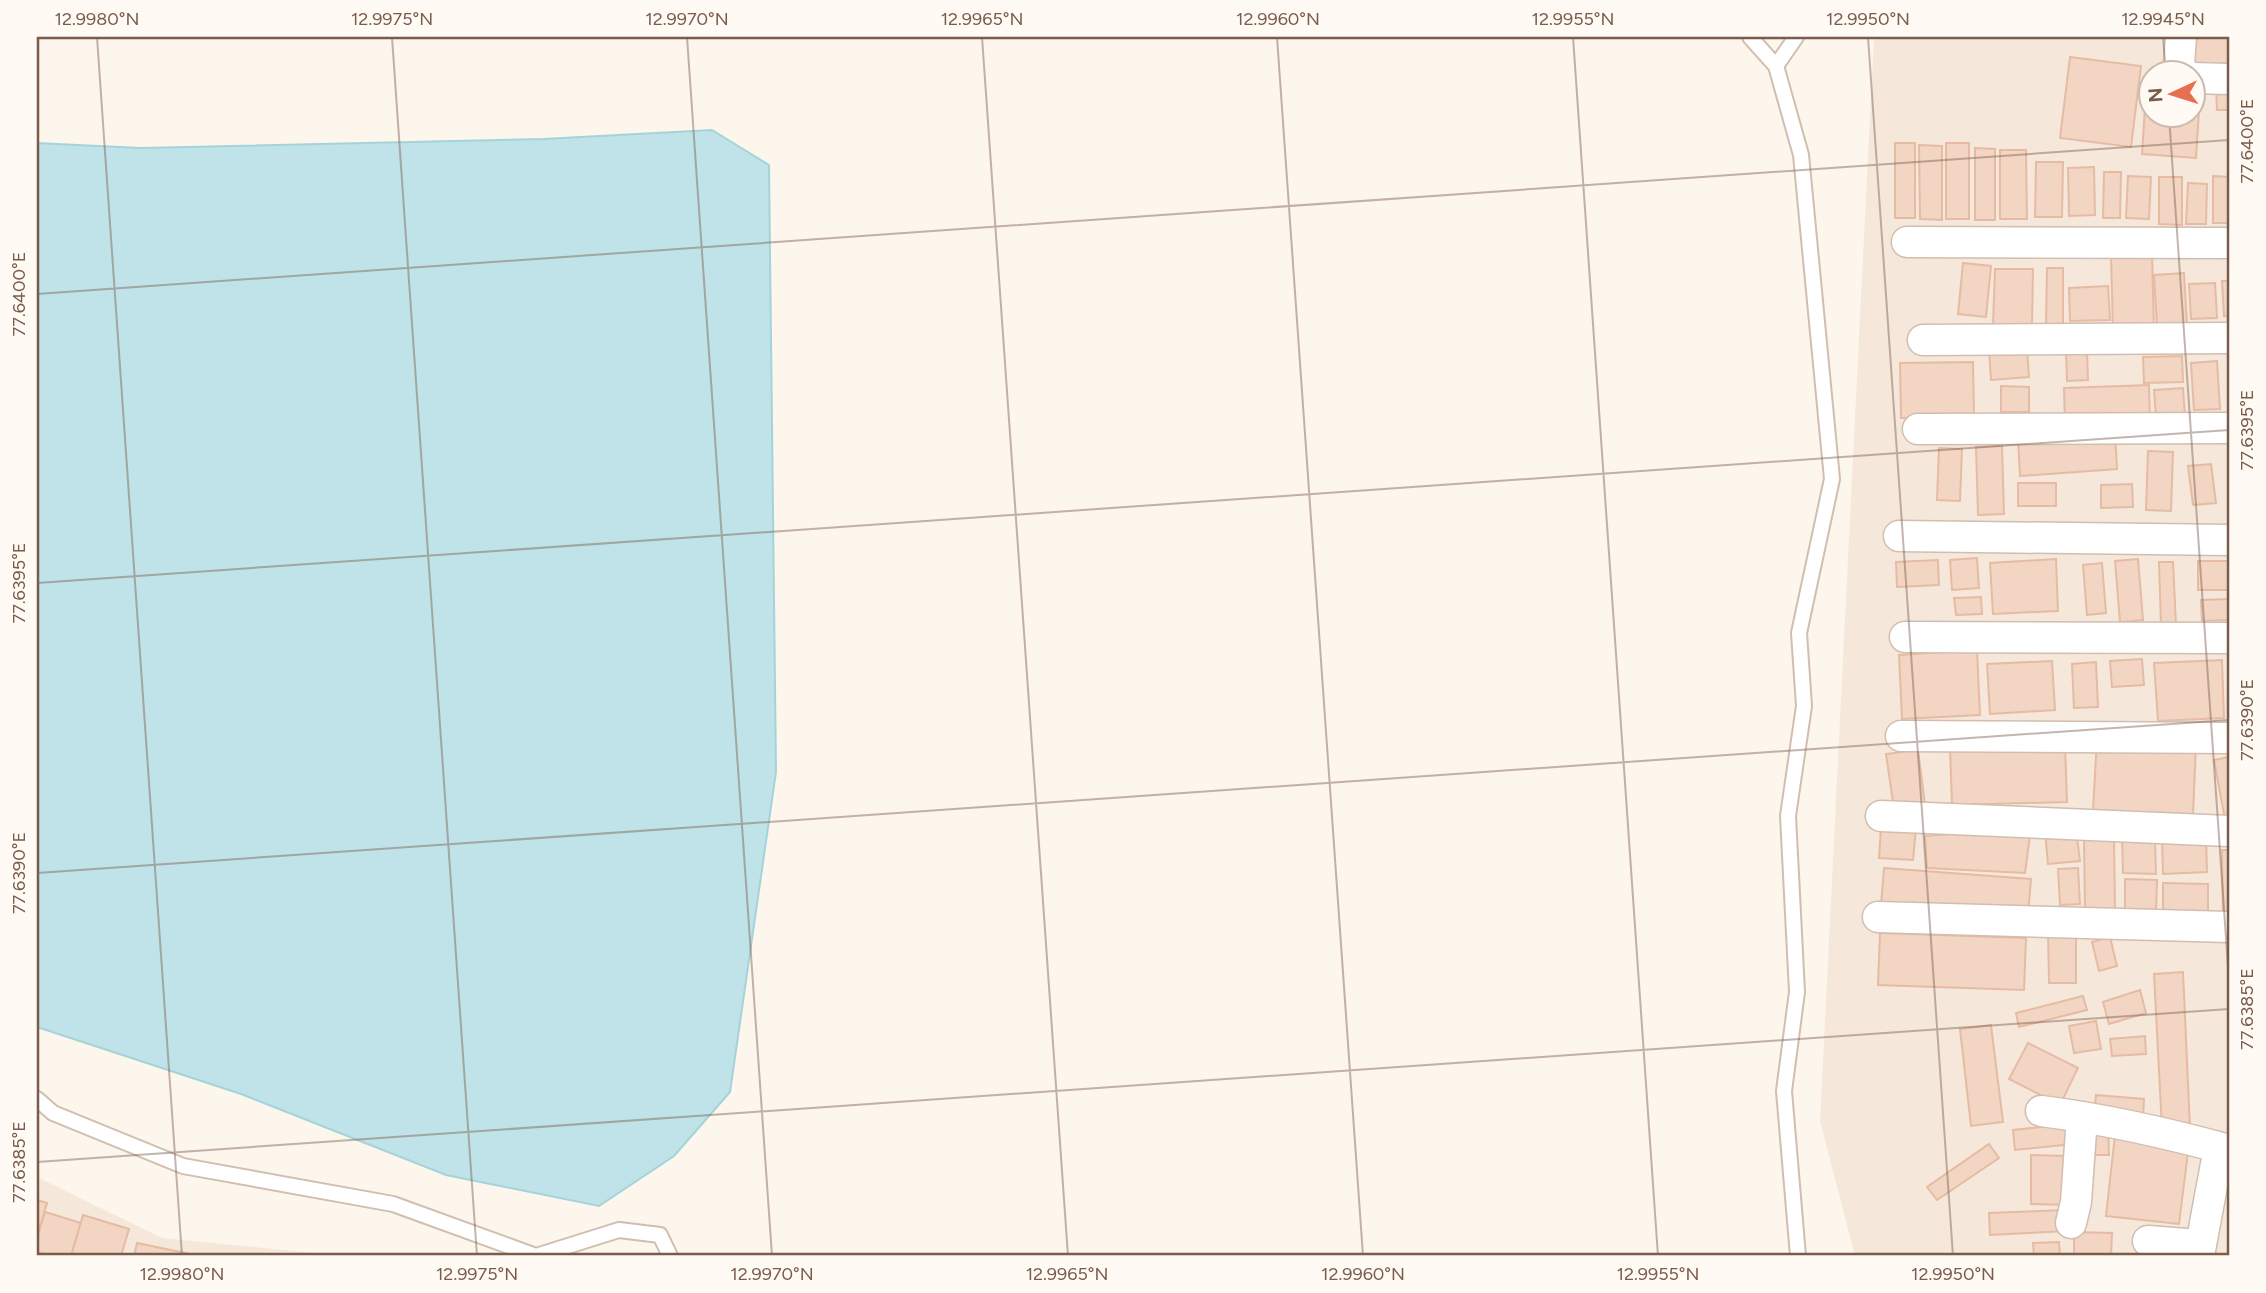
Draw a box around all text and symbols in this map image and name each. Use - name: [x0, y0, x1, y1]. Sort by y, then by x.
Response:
- text: 12.9980°N: [55, 8, 139, 30]
- text: 12.9975°N: [351, 8, 433, 30]
- text: 12.9970°N: [645, 8, 729, 30]
- text: 12.9965°N: [941, 8, 1023, 30]
- text: 12.9960°N: [1236, 8, 1320, 30]
- text: 12.9955°N: [1532, 8, 1614, 30]
- text: 12.9950°N: [1826, 8, 1910, 30]
- text: 12.9945°N: [2121, 8, 2205, 30]
- north arrow: [2136, 60, 2206, 130]
- text: N: [2144, 87, 2168, 103]
- text: 77.6400°E: [2236, 99, 2258, 183]
- text: 77.6400°E: [8, 252, 30, 336]
- text: 77.6395°E: [2236, 390, 2258, 470]
- text: 77.6395°E: [8, 543, 30, 623]
- text: 77.6390°E: [2236, 679, 2258, 761]
- text: 77.6390°E: [8, 832, 30, 914]
- text: 77.6385°E: [2236, 968, 2258, 1050]
- text: 77.6385°E: [8, 1121, 30, 1203]
- text: 12.9980°N: [140, 1263, 224, 1285]
- text: 12.9975°N: [436, 1263, 518, 1285]
- text: 12.9970°N: [730, 1263, 814, 1285]
- text: 12.9965°N: [1026, 1263, 1108, 1285]
- text: 12.9960°N: [1321, 1263, 1405, 1285]
- text: 12.9955°N: [1617, 1263, 1699, 1285]
- text: 12.9950°N: [1911, 1263, 1995, 1285]

